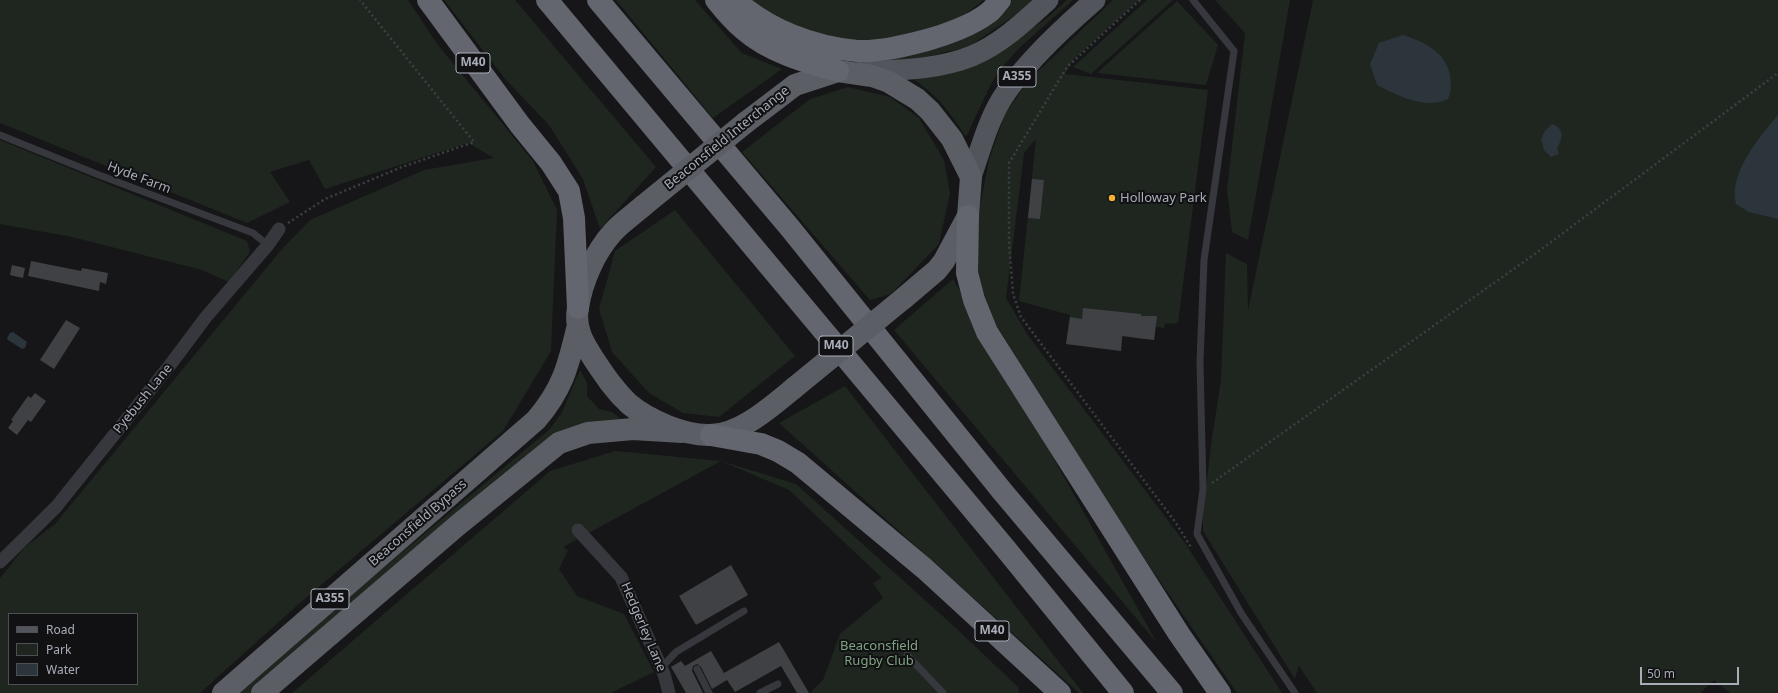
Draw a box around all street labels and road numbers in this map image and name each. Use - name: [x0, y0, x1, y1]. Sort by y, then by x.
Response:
- road number: M40: [456, 53, 490, 73]
- road number: A355: [998, 67, 1036, 87]
- street label: Beaconsfield Interchange: [662, 83, 792, 193]
- street label: Hyde Farm: [105, 159, 173, 197]
- road number: M40: [819, 336, 853, 356]
- street label: Pyebush Lane: [110, 361, 176, 437]
- street label: Beaconsfield Bypass: [366, 476, 470, 570]
- street label: Hedgerley Lane: [617, 580, 669, 674]
- road number: A355: [311, 589, 349, 609]
- road number: M40: [975, 621, 1009, 641]

